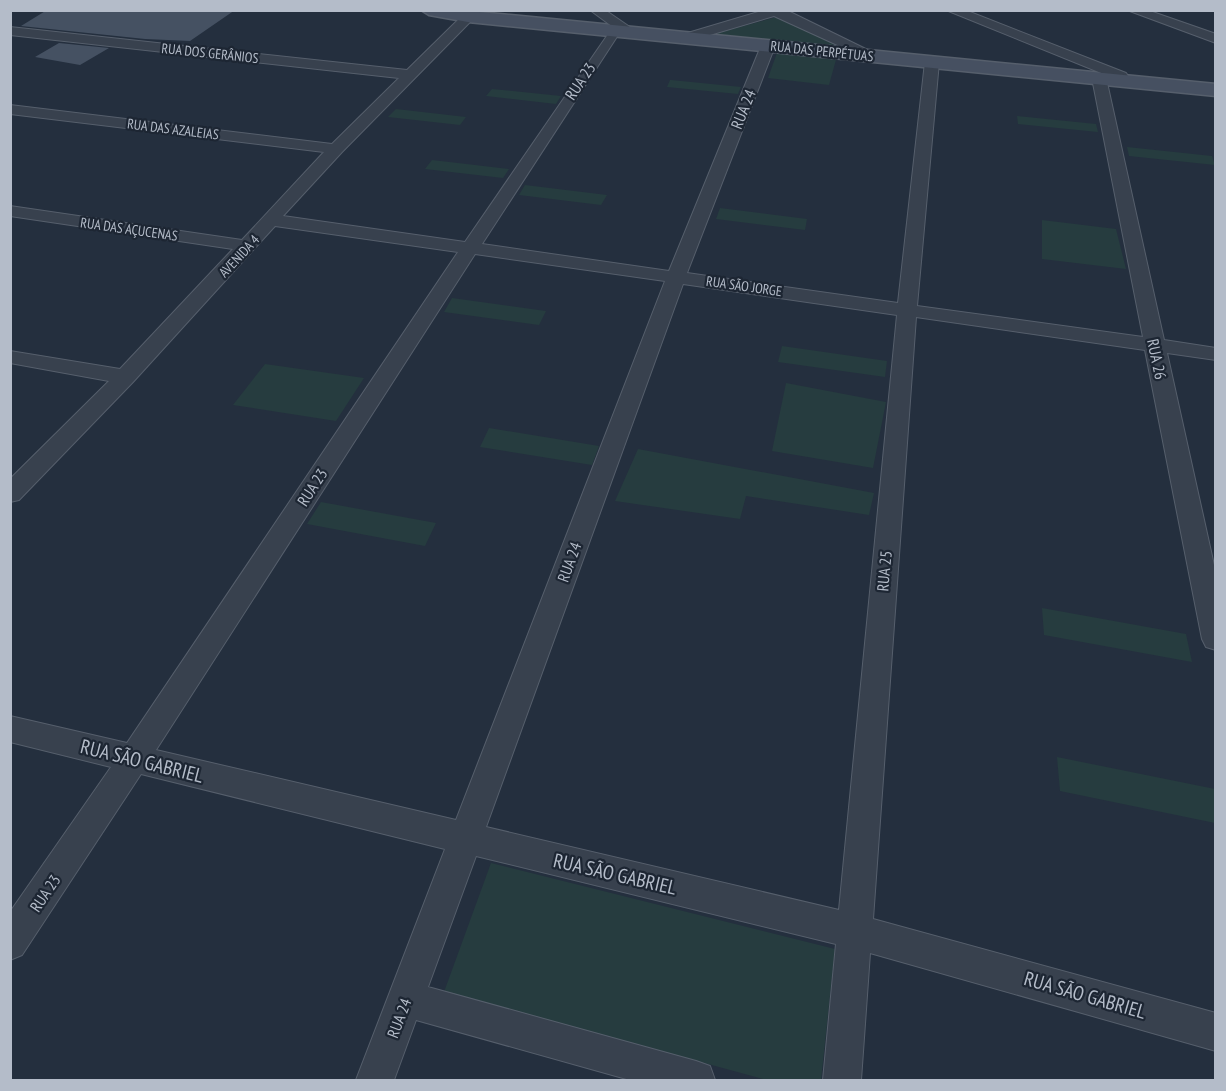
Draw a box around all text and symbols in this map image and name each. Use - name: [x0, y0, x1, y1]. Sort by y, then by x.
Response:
- street label: RUA DAS PERPÉTUAS: [770, 37, 874, 65]
- street label: RUA DOS GERÂNIOS: [161, 39, 259, 67]
- street label: RUA 23: [560, 58, 600, 104]
- street label: RUA 24: [726, 86, 760, 132]
- street label: RUA DAS AZALEIAS: [126, 114, 220, 144]
- street label: RUA DAS AÇUCENAS: [79, 213, 179, 245]
- street label: AVENIDA 4: [215, 230, 264, 281]
- street label: RUA SÃO JORGE: [705, 272, 783, 300]
- street label: RUA 26: [1143, 337, 1171, 381]
- street label: RUA 23: [292, 464, 332, 510]
- street label: RUA 24: [553, 539, 585, 585]
- street label: RUA 25: [872, 550, 896, 592]
- street label: RUA SÃO GABRIEL: [78, 733, 207, 789]
- street label: RUA SÃO GABRIEL: [551, 847, 680, 901]
- street label: RUA 23: [25, 870, 65, 916]
- street label: RUA SÃO GABRIEL: [1021, 965, 1150, 1025]
- street label: RUA 24: [382, 995, 416, 1041]

